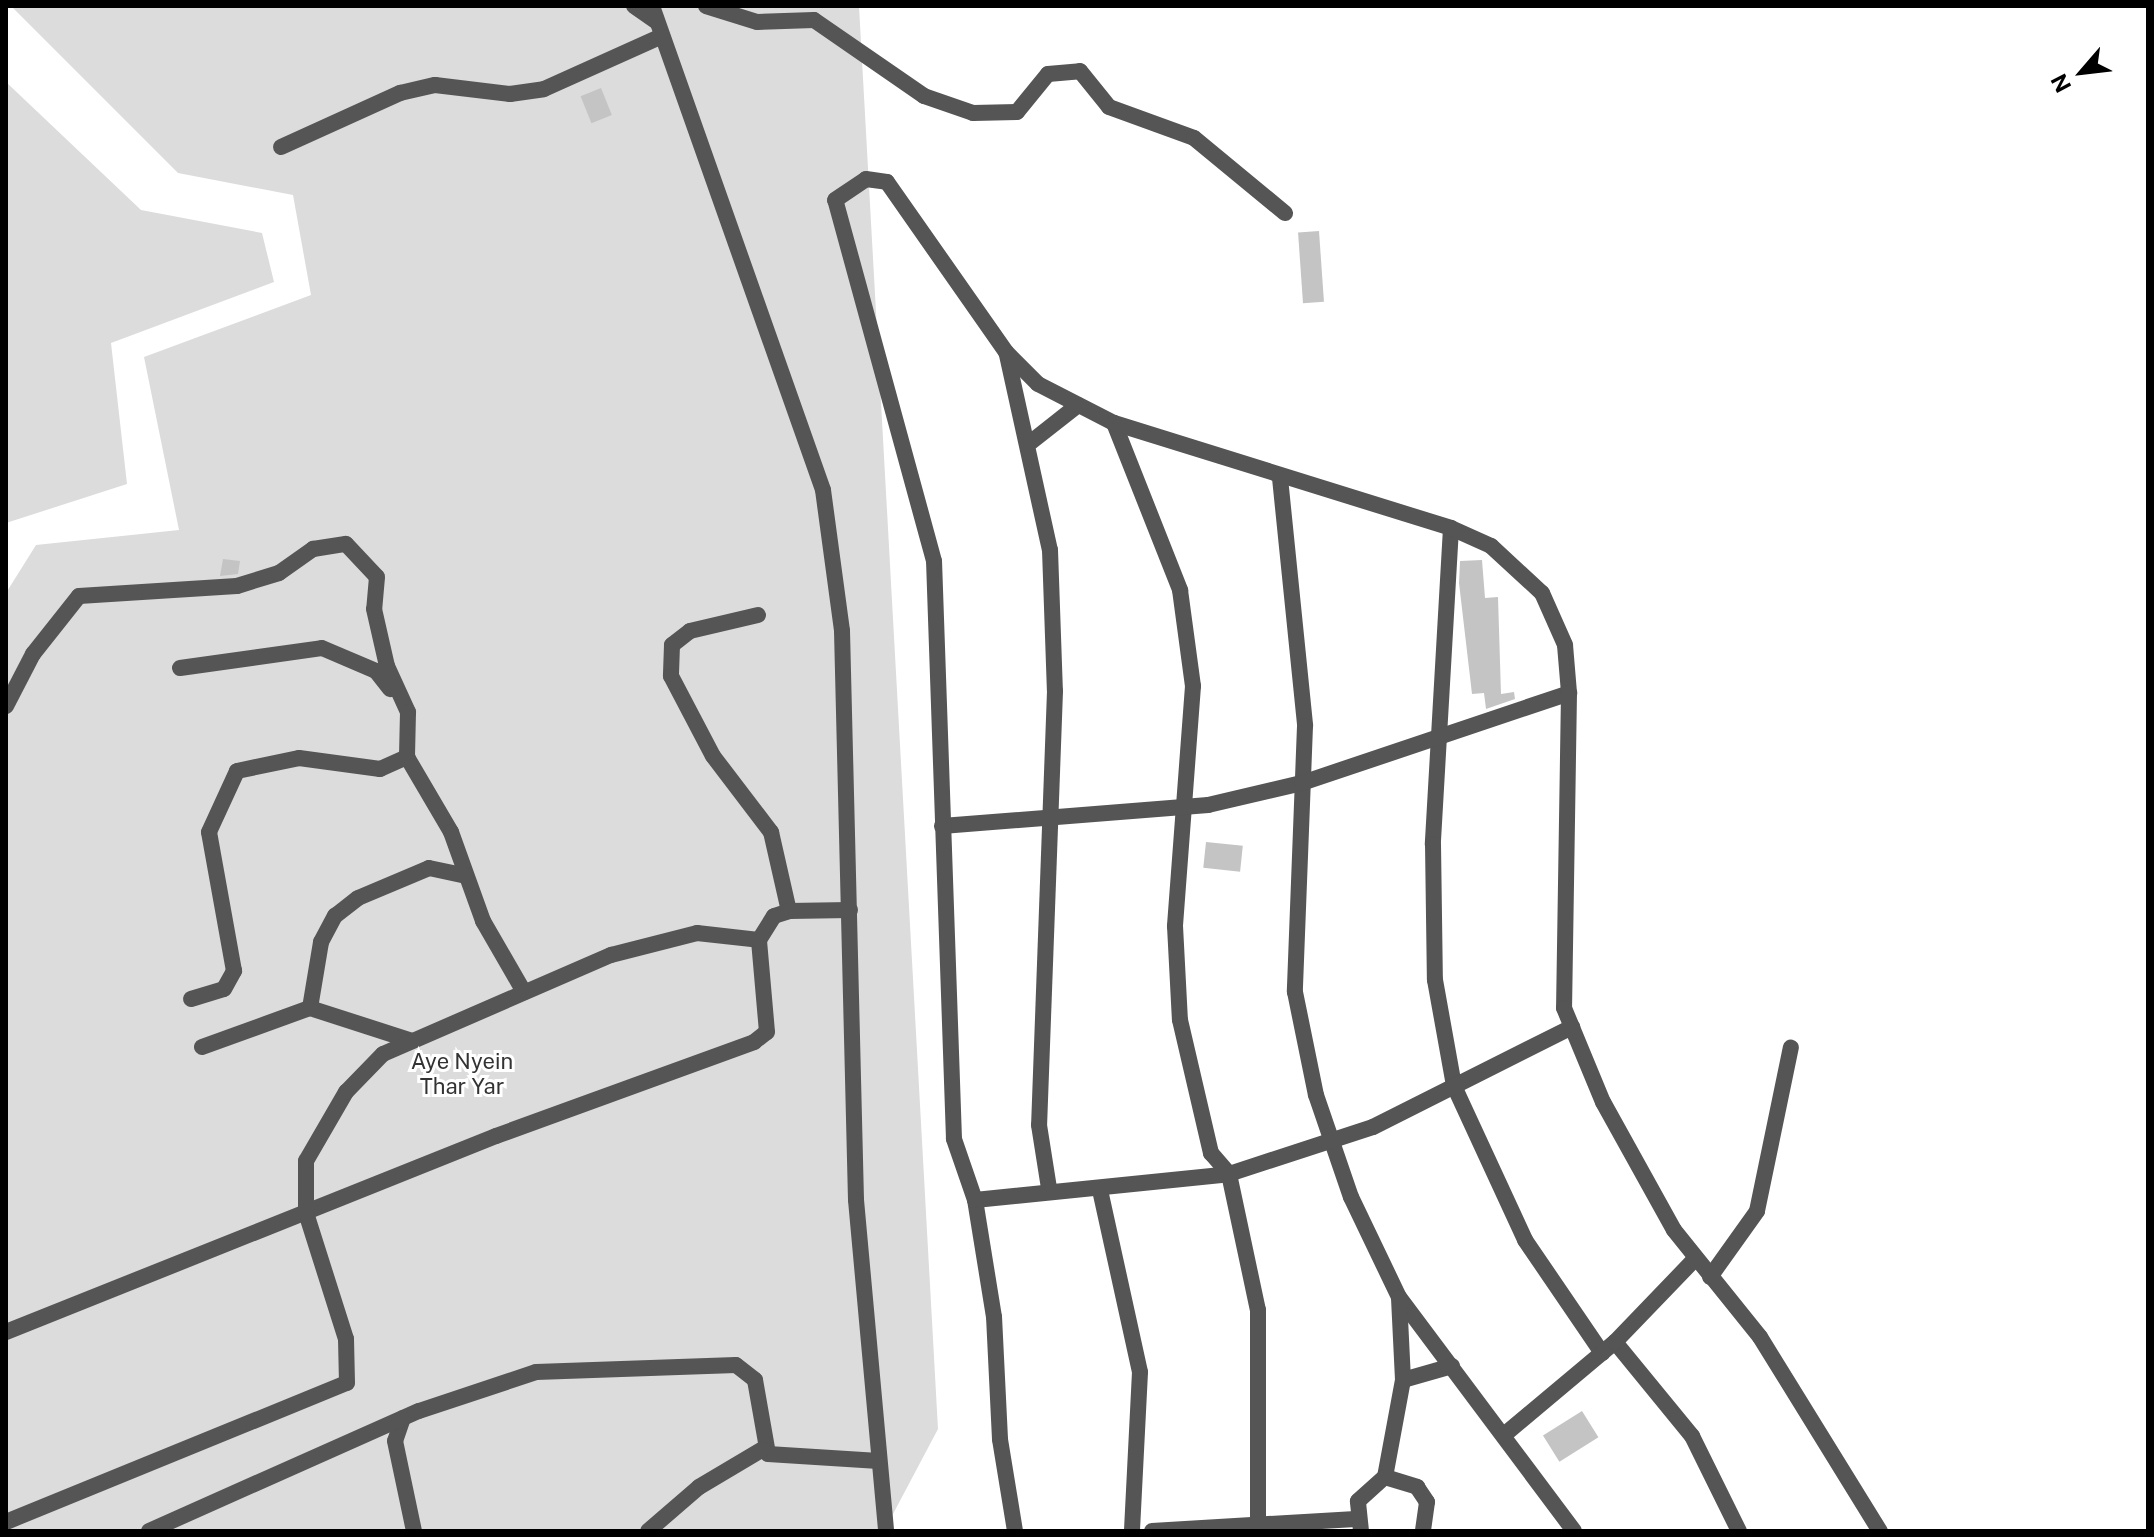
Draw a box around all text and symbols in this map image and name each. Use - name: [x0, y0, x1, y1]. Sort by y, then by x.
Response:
- north arrow: [2042, 32, 2122, 112]
- text: N: [2045, 70, 2076, 97]
- park label: Aye Nyein Thar Yar: [411, 1048, 513, 1100]

